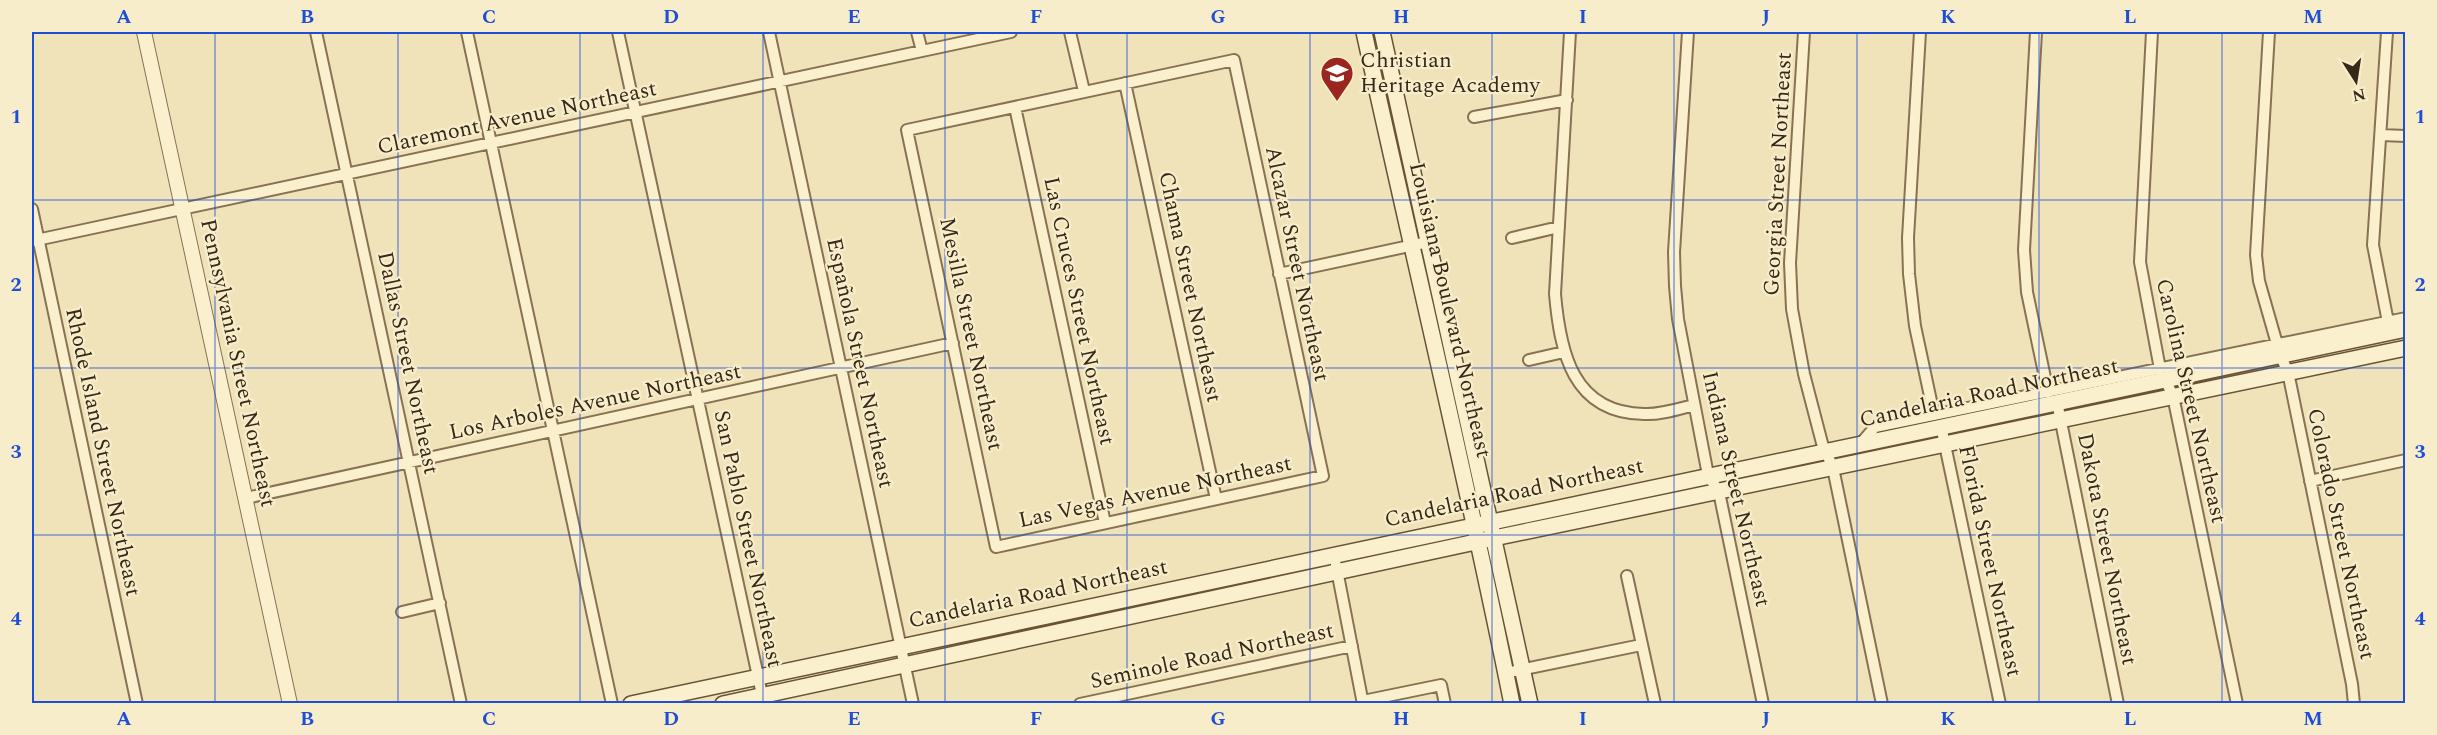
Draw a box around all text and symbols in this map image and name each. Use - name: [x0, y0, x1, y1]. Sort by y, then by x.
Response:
- text: A: [116, 2, 132, 32]
- text: B: [300, 2, 314, 32]
- text: C: [482, 2, 496, 32]
- text: D: [663, 2, 679, 32]
- text: E: [847, 2, 861, 32]
- text: F: [1030, 2, 1042, 32]
- text: G: [1210, 2, 1226, 32]
- text: H: [1393, 2, 1409, 32]
- text: I: [1579, 2, 1587, 32]
- text: J: [1762, 2, 1770, 32]
- text: K: [1940, 2, 1956, 32]
- text: L: [2124, 2, 2136, 32]
- text: M: [2303, 2, 2323, 32]
- place label: Christian Heritage Academy: [1360, 44, 1541, 102]
- street label: Georgia Street Northeast: [1755, 51, 1801, 297]
- north arrow: [2326, 51, 2386, 111]
- school or university icon: Christian Heritage Academy: [1319, 55, 1355, 102]
- street label: Claremont Avenue Northeast: [374, 72, 660, 164]
- text: N: [2350, 82, 2368, 108]
- text: 1: [10, 102, 22, 132]
- text: 1: [2414, 102, 2426, 132]
- street label: Alcazar Street Northeast: [1256, 143, 1338, 385]
- street label: Louisiana Boulevard Northeast: [1400, 159, 1500, 461]
- street label: Chama Street Northeast: [1149, 169, 1231, 406]
- street label: Las Cruces Street Northeast: [1034, 174, 1124, 448]
- street label: Mesilla Street Northeast: [930, 214, 1012, 454]
- street label: Pennsylvania Street Northeast: [191, 216, 285, 510]
- street label: Española Street Northeast: [817, 235, 903, 491]
- street label: Dallas Street Northeast: [368, 249, 448, 478]
- text: 2: [10, 270, 22, 300]
- text: 2: [2414, 270, 2426, 300]
- street label: Carolina Street Northeast: [2147, 275, 2235, 527]
- street label: Rhode Island Street Northeast: [56, 305, 150, 600]
- street label: Candelaria Road Northeast: [1856, 349, 2122, 437]
- street label: Los Arboles Avenue Northeast: [446, 355, 744, 449]
- street label: Indiana Street Northeast: [1693, 368, 1779, 610]
- street label: Colorado Street Northeast: [2298, 405, 2384, 663]
- street label: San Pablo Street Northeast: [705, 407, 791, 671]
- street label: Dakota Street Northeast: [2068, 430, 2146, 668]
- text: 3: [10, 437, 22, 467]
- text: 3: [2414, 437, 2426, 467]
- street label: Florida Street Northeast: [1949, 442, 2031, 680]
- street label: Las Vegas Avenue Northeast: [1015, 447, 1295, 537]
- street label: Candelaria Road Northeast: [1381, 449, 1647, 537]
- street label: Candelaria Road Northeast: [905, 550, 1171, 638]
- text: 4: [10, 604, 22, 634]
- text: 4: [2414, 604, 2426, 634]
- street label: Seminole Road Northeast: [1087, 614, 1337, 698]
- text: A: [116, 704, 132, 734]
- text: B: [300, 704, 314, 734]
- text: C: [482, 704, 496, 734]
- text: D: [663, 704, 679, 734]
- text: E: [847, 704, 861, 734]
- text: F: [1030, 704, 1042, 734]
- text: G: [1210, 704, 1226, 734]
- text: H: [1393, 704, 1409, 734]
- text: I: [1579, 704, 1587, 734]
- text: J: [1762, 704, 1770, 734]
- text: K: [1940, 704, 1956, 734]
- text: L: [2124, 704, 2136, 734]
- text: M: [2303, 704, 2323, 734]

